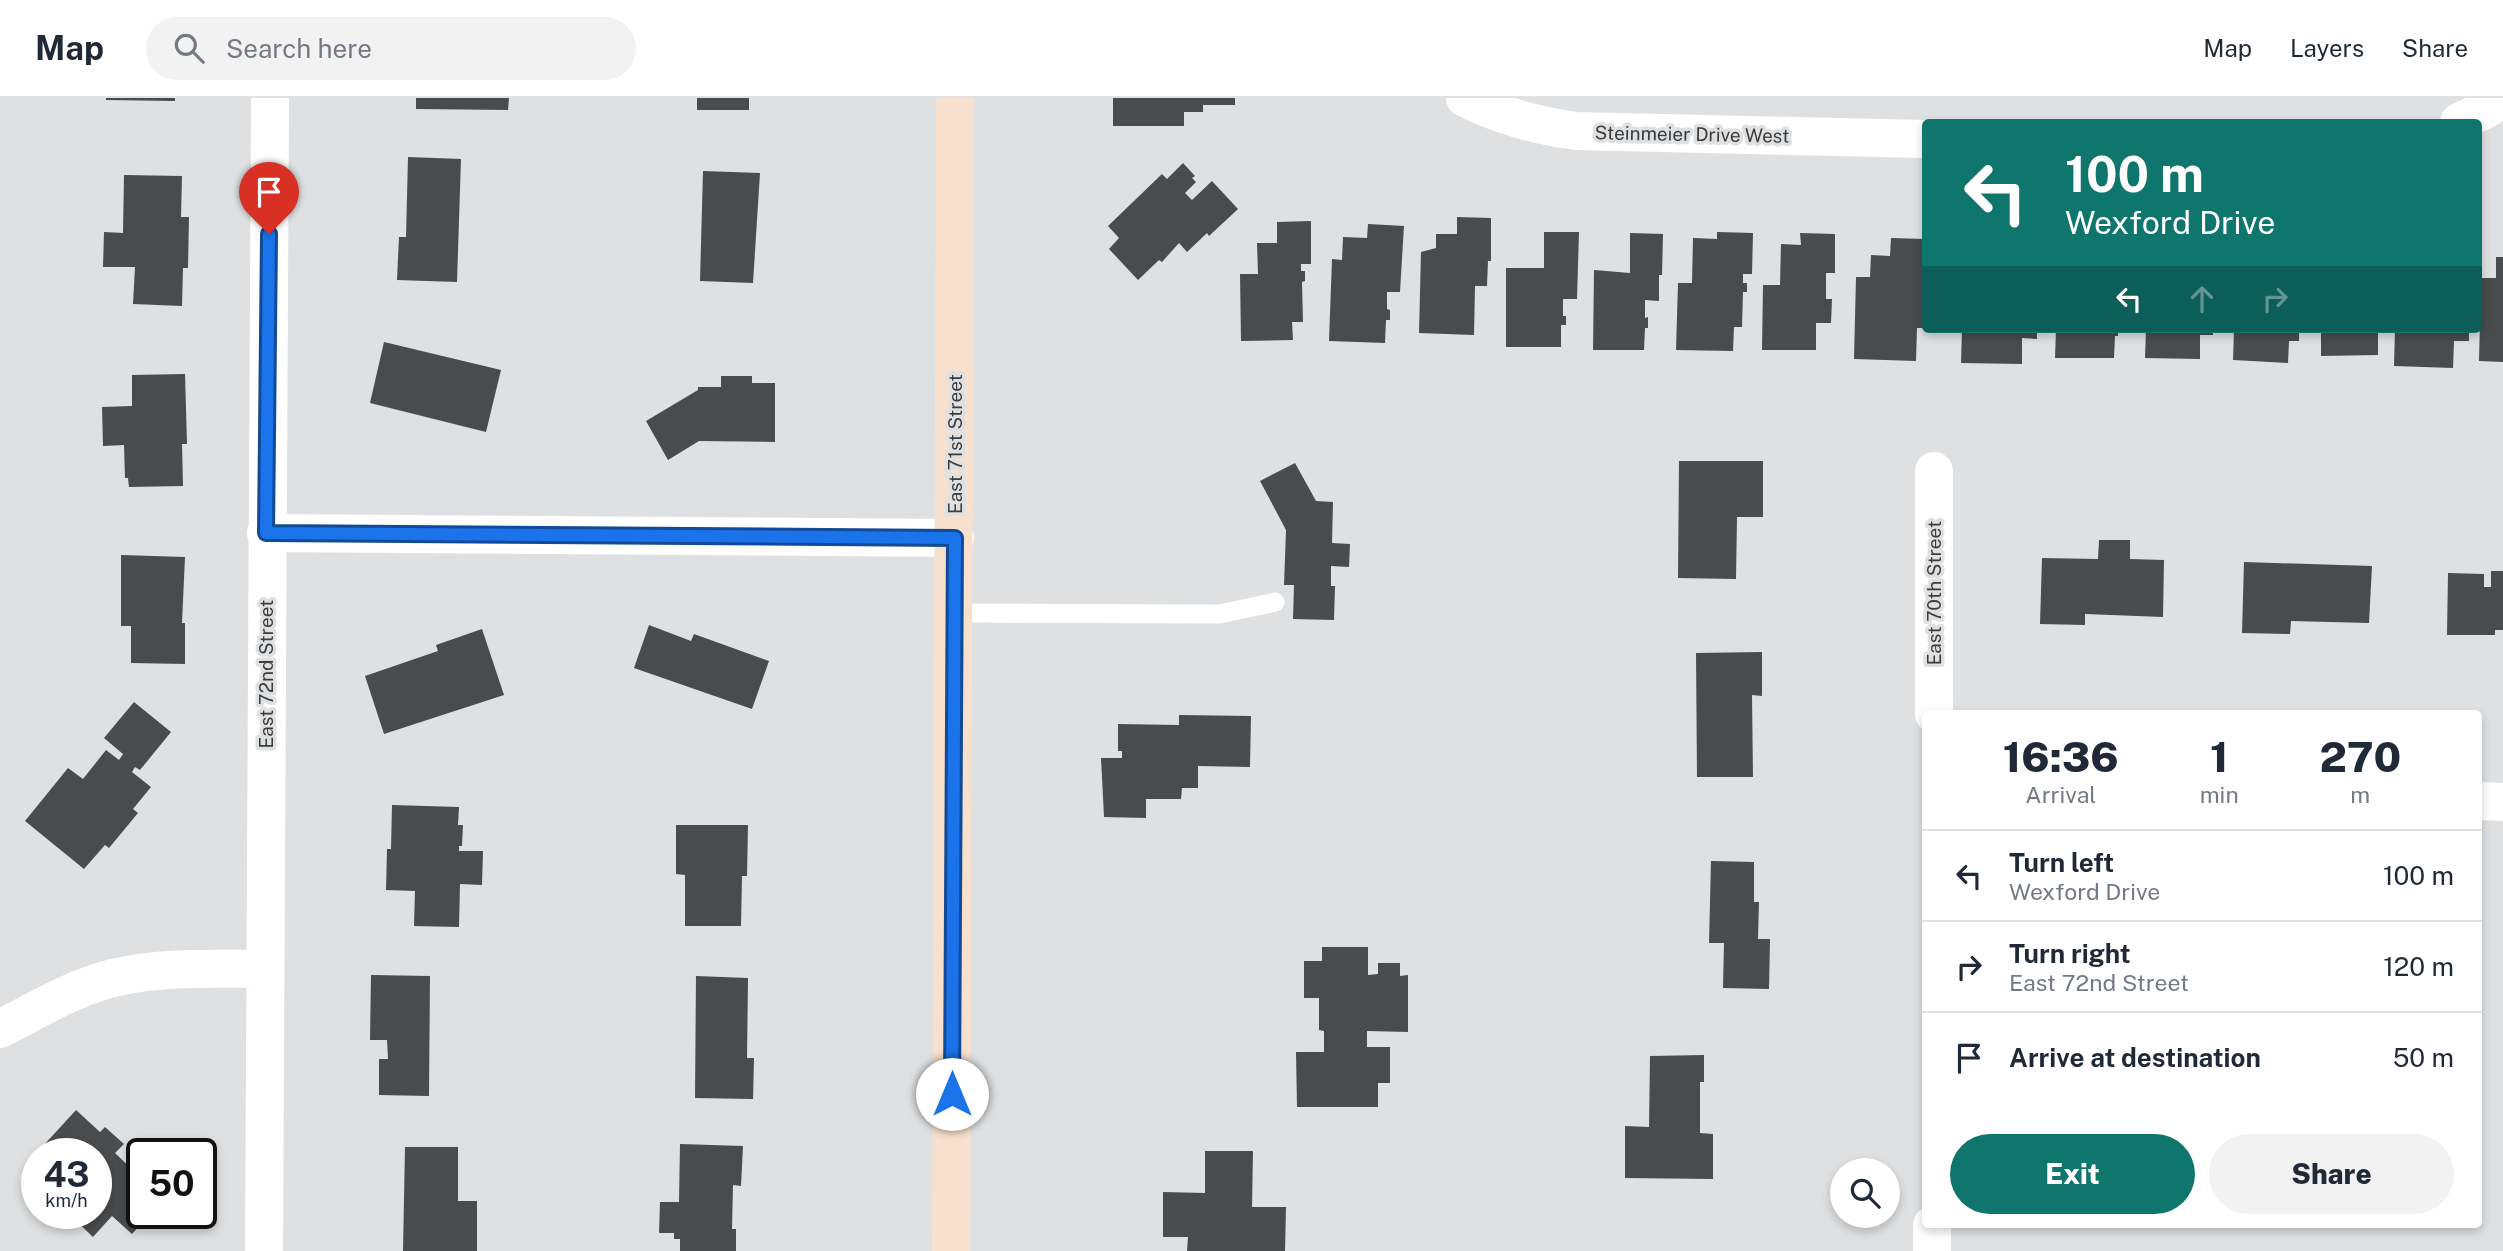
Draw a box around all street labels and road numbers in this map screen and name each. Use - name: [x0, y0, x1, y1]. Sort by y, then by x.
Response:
- street label: Steinmeier Drive West: [1594, 121, 1790, 147]
- street label: East 71st Street: [944, 374, 966, 514]
- street label: East 70th Street: [1923, 521, 1945, 665]
- street label: East 72nd Street: [255, 600, 277, 748]

